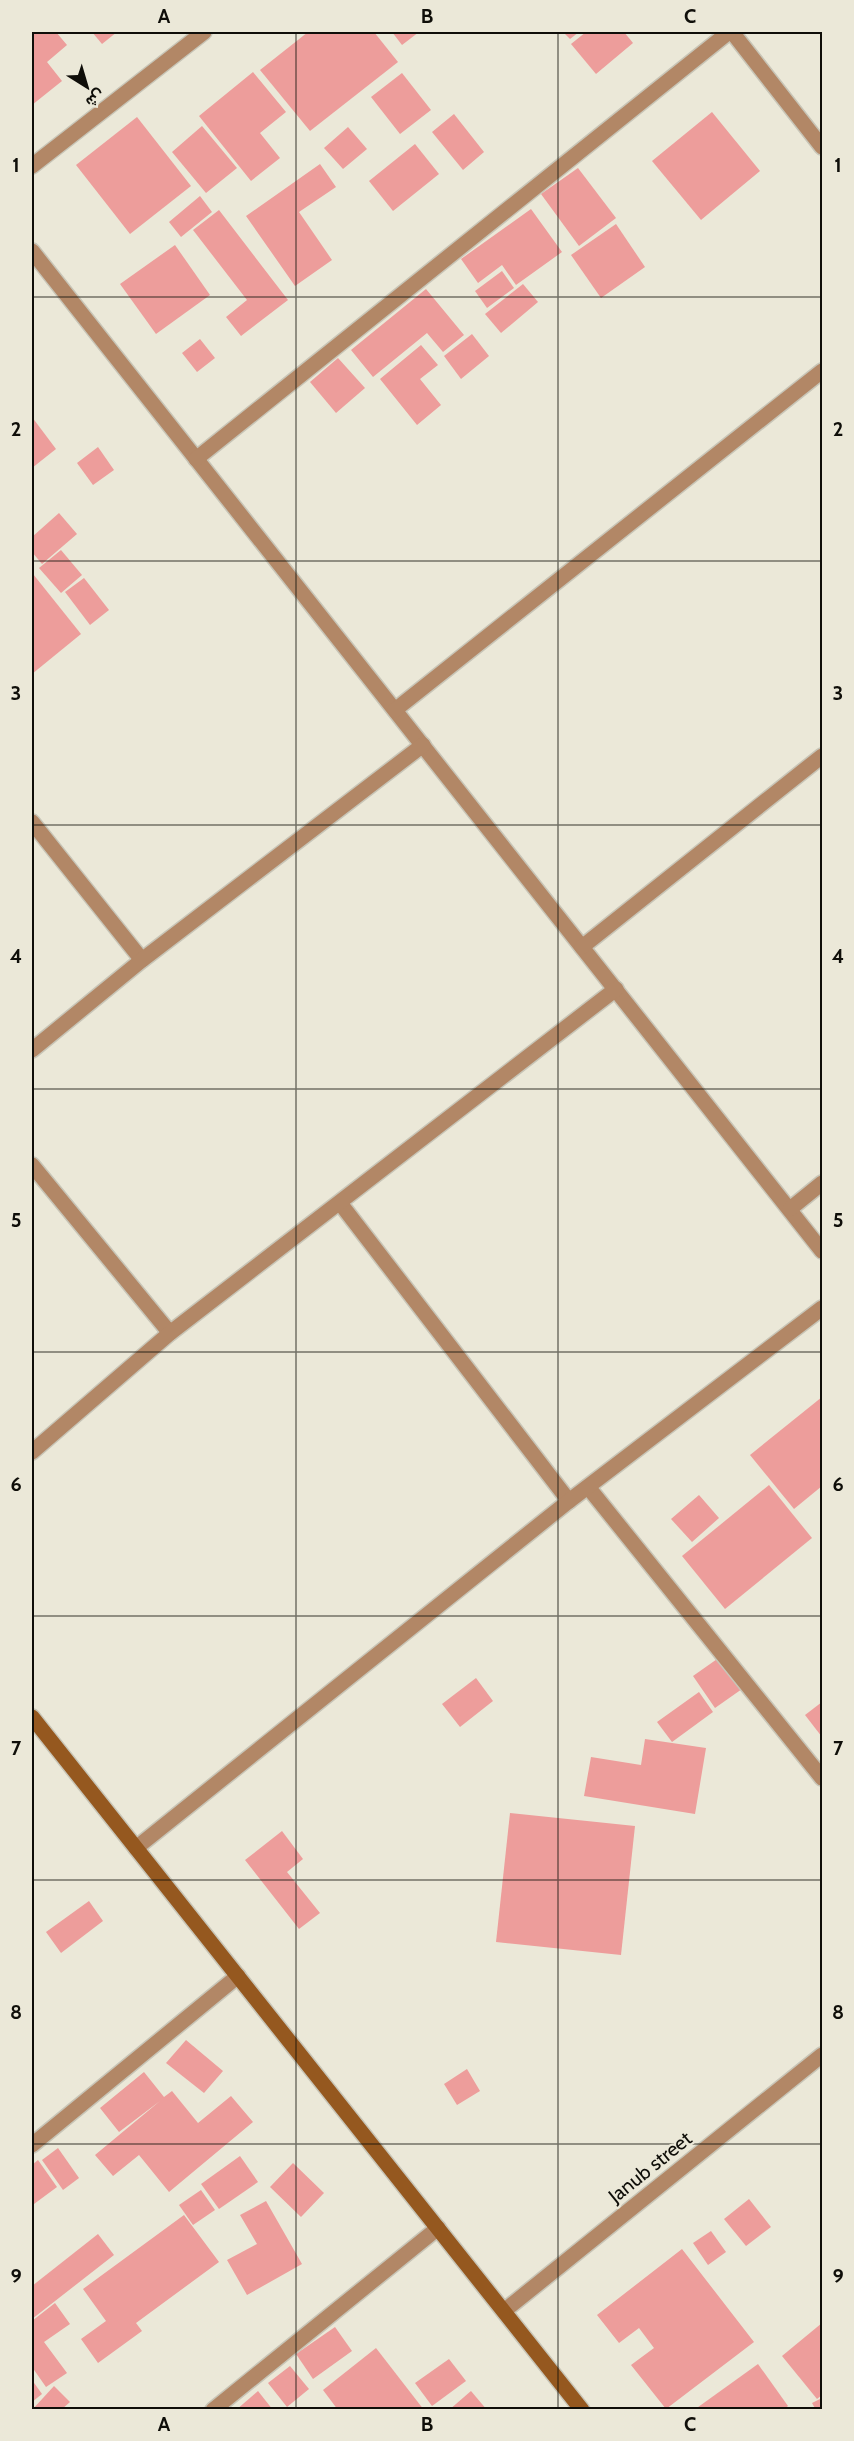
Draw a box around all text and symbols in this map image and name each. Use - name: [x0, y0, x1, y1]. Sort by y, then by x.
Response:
- text: A: [158, 4, 171, 28]
- text: B: [421, 4, 433, 28]
- text: C: [684, 4, 696, 28]
- north arrow: [57, 57, 117, 117]
- text: ش: [82, 85, 109, 112]
- text: 1: [12, 153, 20, 177]
- text: 1: [834, 153, 842, 177]
- text: 2: [11, 417, 21, 441]
- text: 2: [833, 417, 843, 441]
- text: 3: [11, 681, 21, 705]
- text: 3: [833, 681, 843, 705]
- text: 4: [10, 944, 22, 968]
- text: 4: [832, 944, 844, 968]
- text: 5: [11, 1208, 21, 1232]
- text: 5: [833, 1208, 843, 1232]
- text: 6: [10, 1472, 22, 1496]
- text: 6: [832, 1472, 844, 1496]
- text: 7: [11, 1736, 22, 1760]
- text: 7: [833, 1736, 844, 1760]
- text: 8: [10, 2000, 22, 2024]
- text: 8: [832, 2000, 844, 2024]
- street label: Janub street: [603, 2126, 697, 2208]
- text: 9: [10, 2264, 22, 2288]
- text: 9: [832, 2264, 844, 2288]
- text: A: [158, 2412, 171, 2436]
- text: B: [421, 2412, 433, 2436]
- text: C: [684, 2412, 696, 2436]

